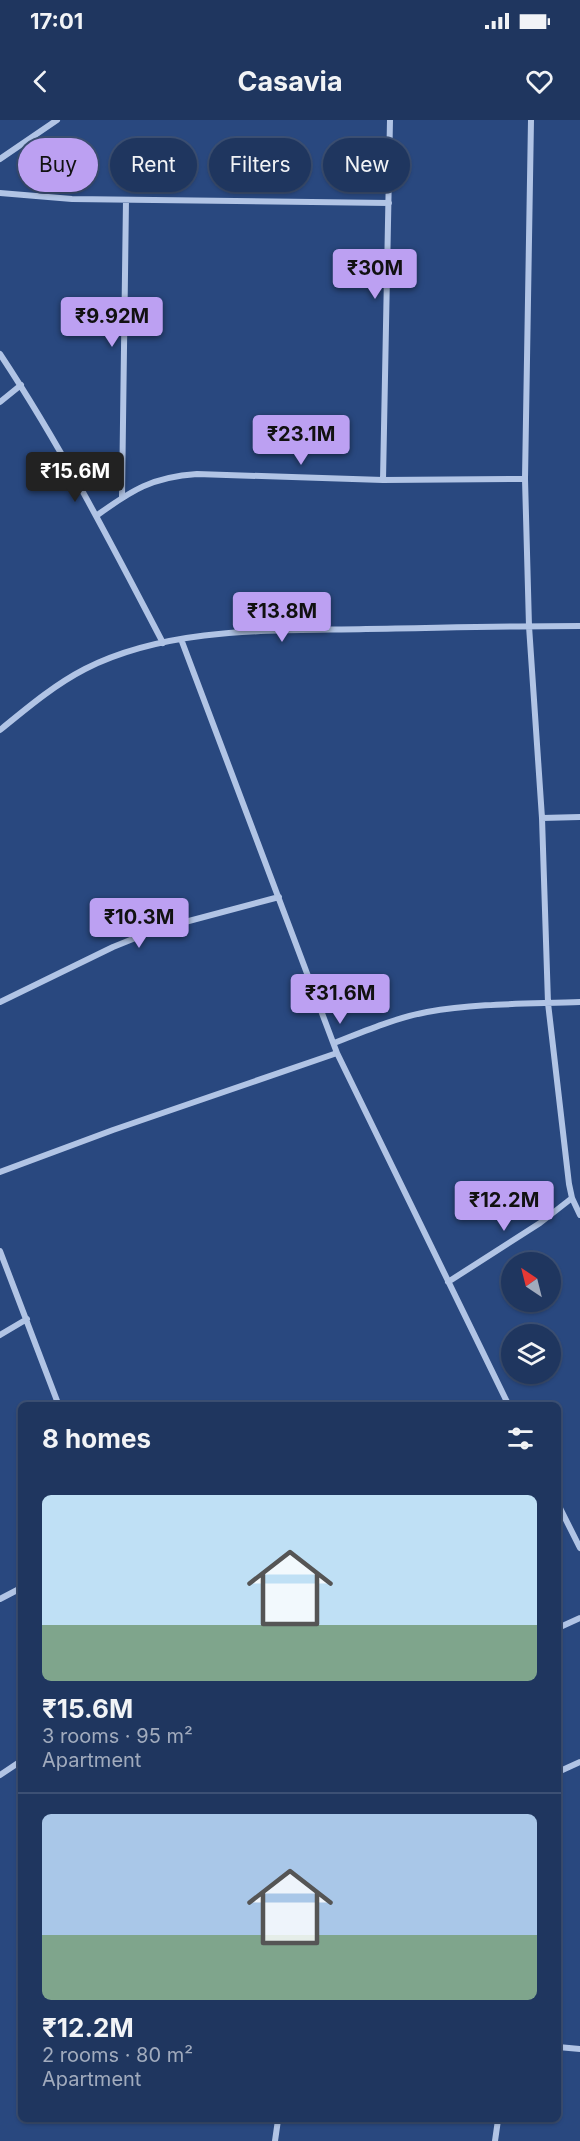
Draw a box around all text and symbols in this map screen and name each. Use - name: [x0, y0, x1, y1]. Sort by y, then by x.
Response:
- text: 17:01: [30, 8, 83, 34]
- icon: back: [24, 65, 57, 98]
- text: Casavia: [237, 65, 343, 98]
- icon: heart: [523, 65, 556, 98]
- chip: Buy: [18, 138, 98, 192]
- chip: Rent: [110, 138, 197, 192]
- chip: Filters: [209, 138, 311, 192]
- chip: New: [323, 138, 410, 192]
- pin: ₹30M: [339, 249, 411, 300]
- text: ₹30M: [347, 256, 403, 280]
- pin: ₹9.92M: [63, 297, 161, 348]
- text: ₹9.92M: [75, 304, 149, 328]
- pin: ₹23.1M: [252, 415, 350, 466]
- text: ₹23.1M: [267, 422, 335, 446]
- pin: ₹15.6M: [26, 452, 124, 503]
- text: ₹15.6M: [40, 459, 110, 483]
- pin: ₹13.8M: [233, 592, 331, 643]
- text: ₹13.8M: [247, 599, 317, 623]
- pin: ₹10.3M: [90, 898, 188, 949]
- text: ₹10.3M: [104, 905, 174, 929]
- pin: ₹31.6M: [291, 974, 389, 1025]
- text: ₹31.6M: [305, 981, 375, 1005]
- pin: ₹12.2M: [455, 1181, 553, 1232]
- text: ₹12.2M: [469, 1188, 539, 1212]
- north arrow: [501, 1252, 561, 1312]
- map controls: [501, 1252, 561, 1384]
- button: layers: [501, 1324, 561, 1384]
- icon: filters: [504, 1422, 537, 1455]
- text: 8 homes: [42, 1423, 151, 1454]
- icon: home: [236, 1534, 344, 1642]
- text: ₹15.6M: [42, 1693, 133, 1724]
- text: 3 rooms · 95 m²: [42, 1724, 193, 1748]
- text: Apartment: [42, 1748, 141, 1772]
- icon: home: [236, 1853, 344, 1961]
- text: ₹12.2M: [42, 2012, 134, 2043]
- text: 2 rooms · 80 m²: [42, 2043, 193, 2067]
- text: Apartment: [42, 2067, 141, 2091]

